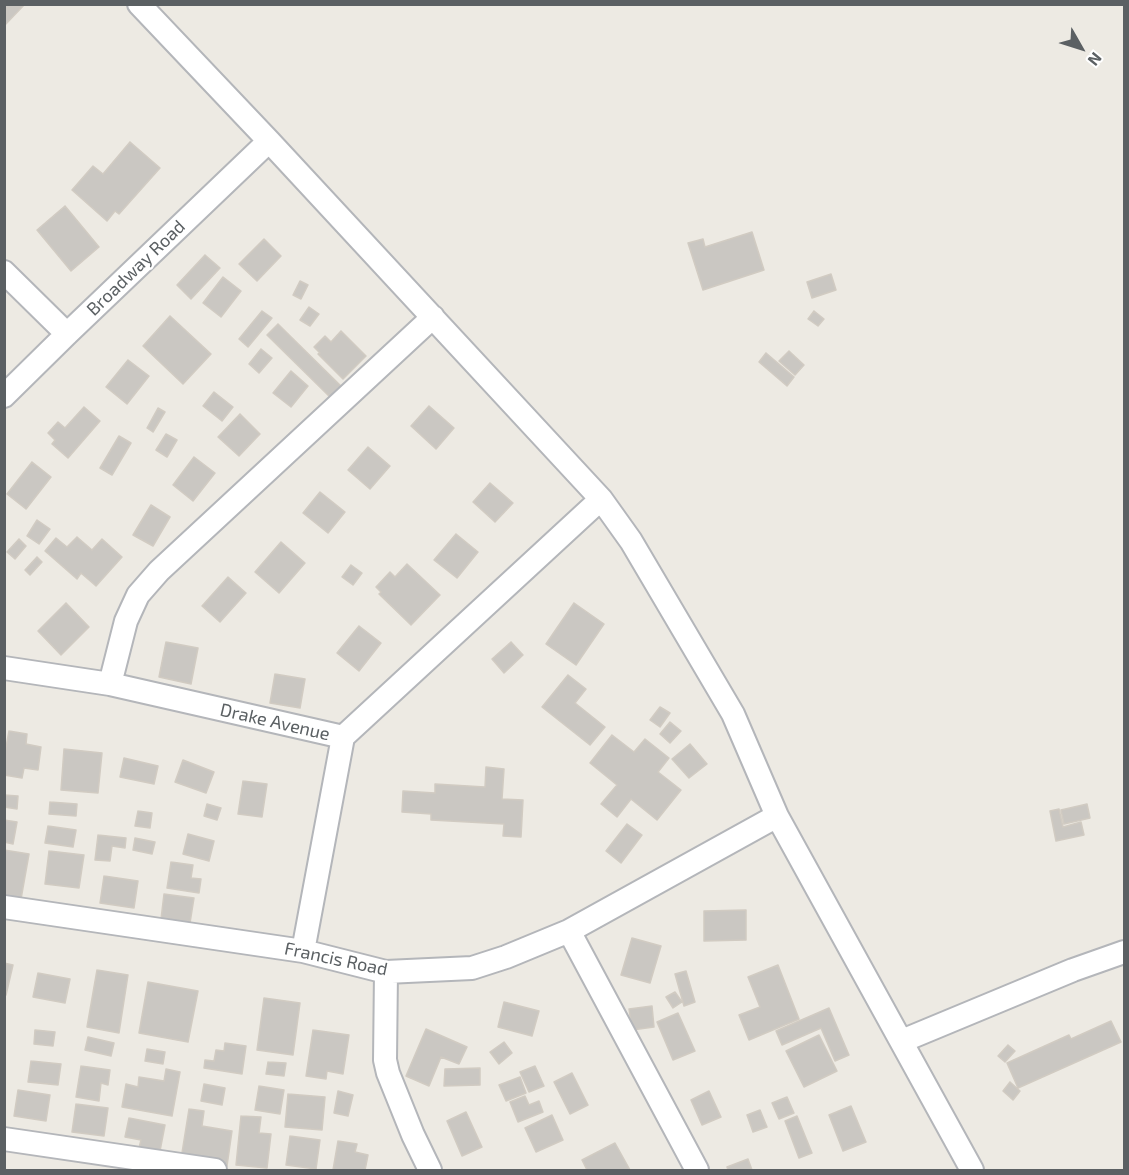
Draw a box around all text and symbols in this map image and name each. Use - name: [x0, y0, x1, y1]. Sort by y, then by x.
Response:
- north arrow: [1051, 18, 1111, 78]
- text: N: [1084, 49, 1106, 70]
- street label: Broadway Road: [82, 216, 190, 320]
- street label: Drake Avenue: [218, 699, 332, 745]
- street label: Francis Road: [282, 938, 390, 980]

